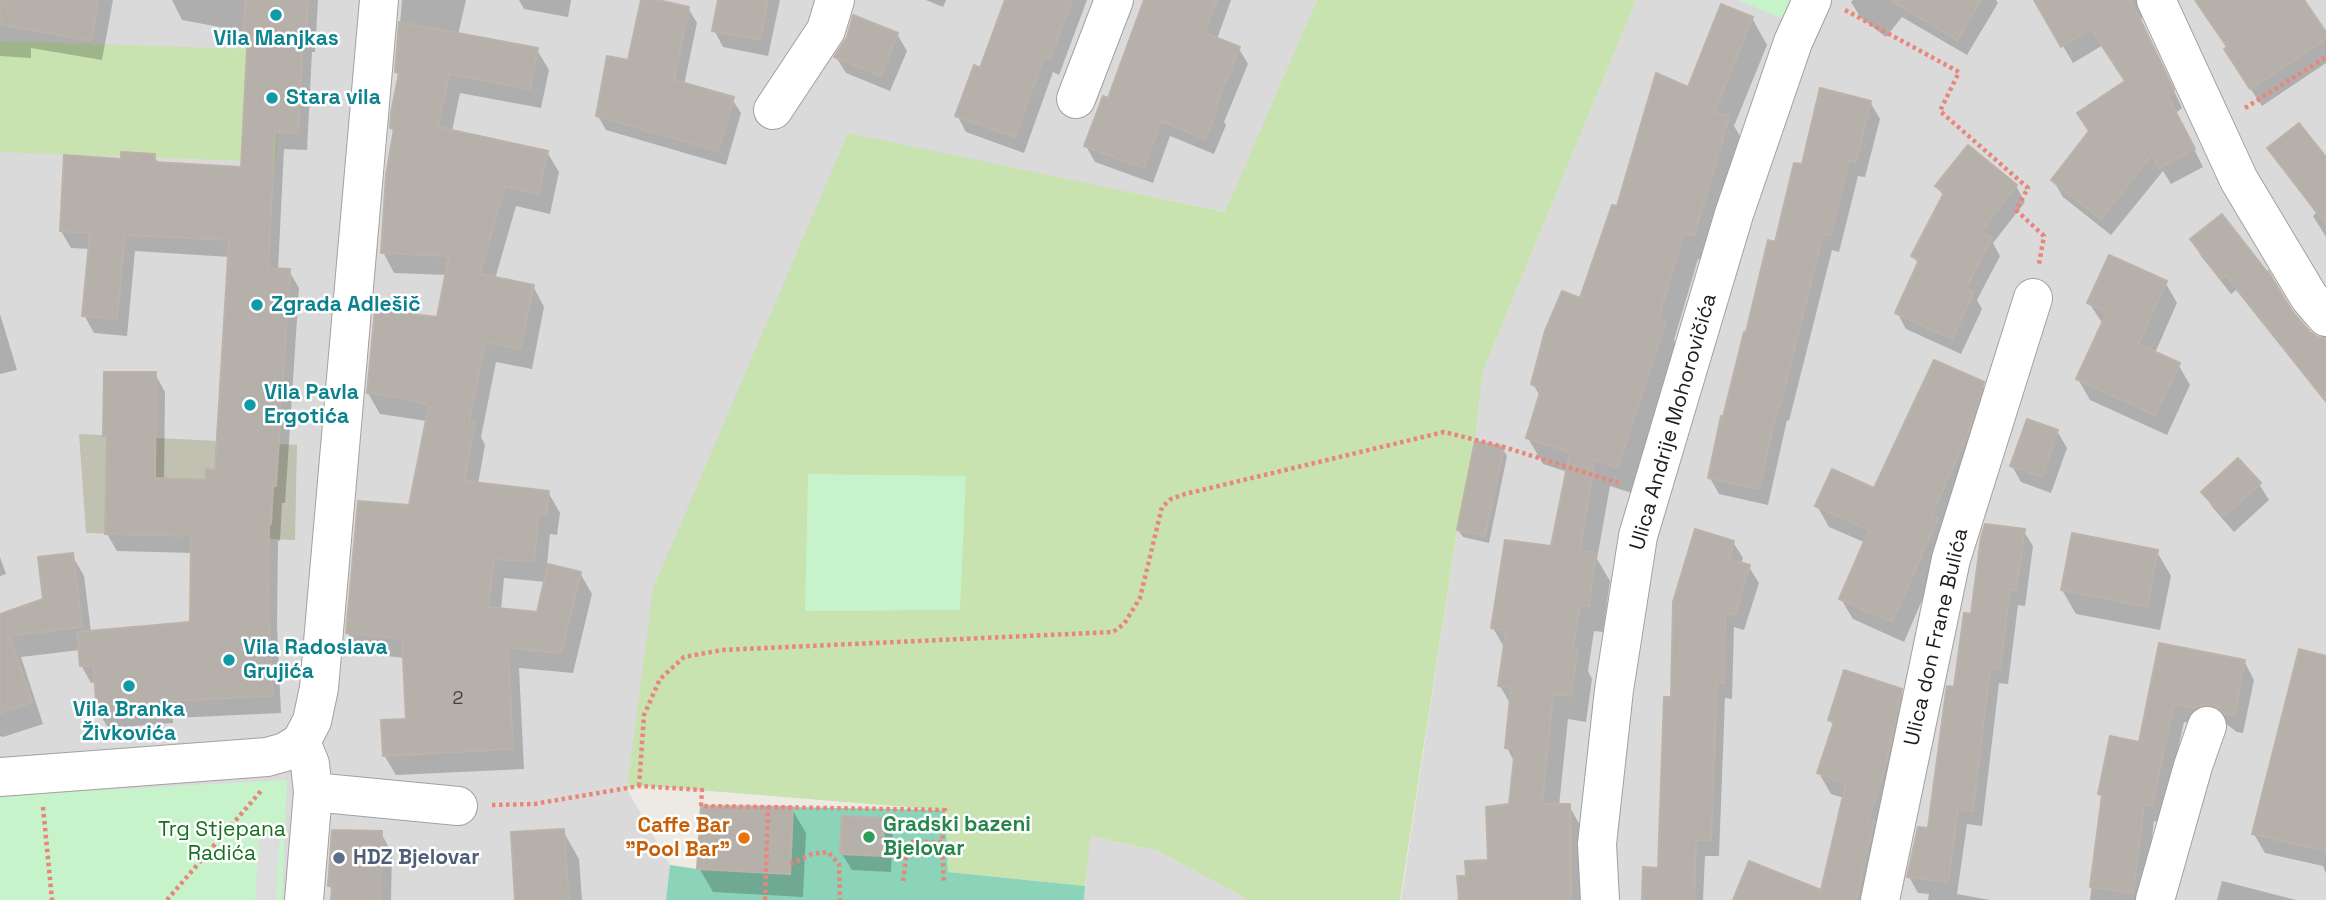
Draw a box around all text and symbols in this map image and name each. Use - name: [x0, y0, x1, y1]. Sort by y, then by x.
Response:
- marker: Vila Manjkas: [268, 7, 284, 23]
- place label: Vila Manjkas: [213, 26, 339, 52]
- place label: Stara vila: [286, 85, 381, 111]
- marker: Stara vila: [264, 90, 280, 106]
- street label: Ulica Andrije Mohorovičića: [1625, 291, 1723, 553]
- place label: Zgrada Adlešič: [271, 292, 420, 318]
- marker: Zgrada Adlešič: [249, 297, 265, 313]
- place label: Vila Pavla Ergotića: [264, 380, 359, 430]
- marker: Vila Pavla Ergotića: [242, 397, 258, 413]
- street label: Ulica don Frane Bulića: [1900, 526, 1974, 748]
- place label: Vila Radoslava Grujića: [243, 635, 388, 685]
- marker: Vila Radoslava Grujića: [221, 652, 237, 668]
- marker: Vila Branka Živkovića: [121, 678, 137, 694]
- house number: 2: [453, 688, 463, 710]
- place label: Vila Branka Živkovića: [73, 697, 185, 747]
- place label: Gradski bazeni Bjelovar: [883, 812, 1031, 862]
- place label: Caffe Bar "Pool Bar": [625, 813, 730, 863]
- park label: Trg Stjepana Radića: [158, 817, 286, 867]
- marker: Gradski bazeni Bjelovar: [861, 829, 877, 845]
- marker: Caffe Bar "Pool Bar": [736, 830, 752, 846]
- place label: HDZ Bjelovar: [353, 845, 479, 871]
- marker: HDZ Bjelovar: [331, 850, 347, 866]

